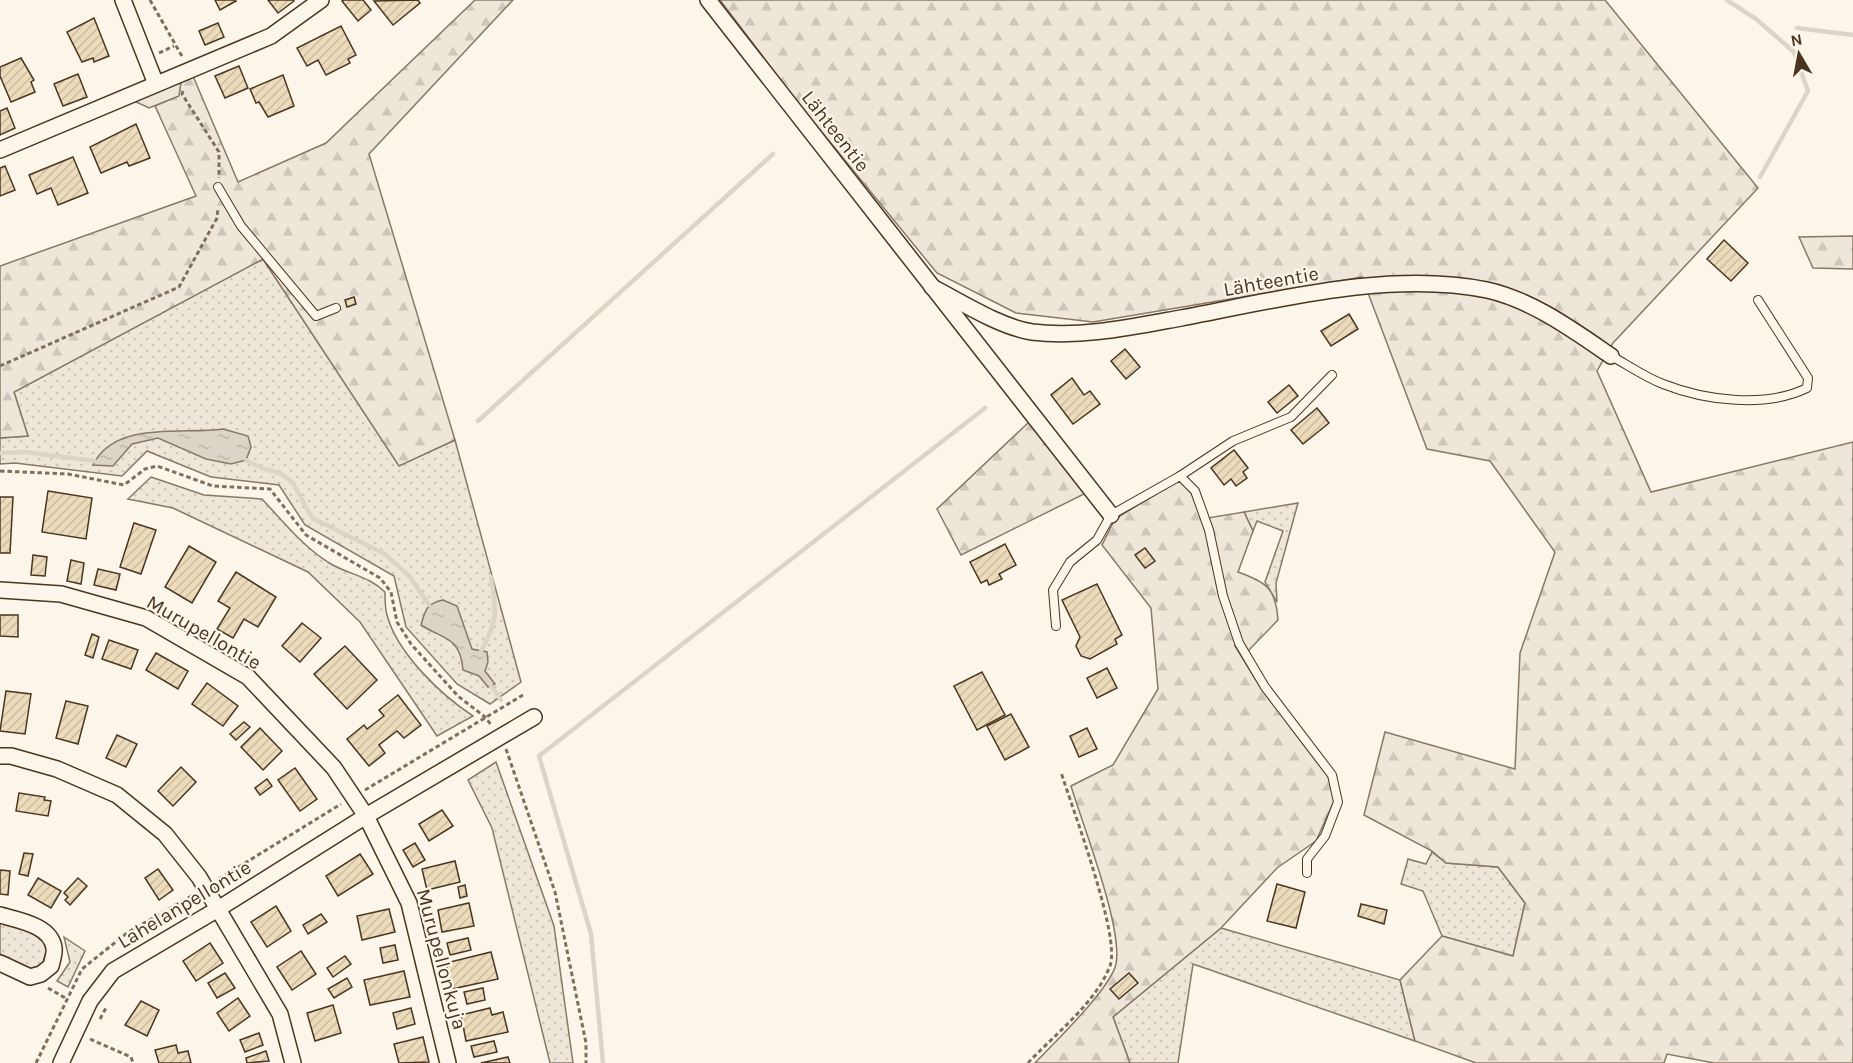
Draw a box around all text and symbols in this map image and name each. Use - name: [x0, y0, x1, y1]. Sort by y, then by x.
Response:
- north arrow: [1769, 24, 1829, 84]
- text: N: [1789, 29, 1804, 50]
- street label: Lähteentie: [797, 86, 874, 176]
- street label: Lähteentie: [1222, 262, 1321, 301]
- street label: Murupellontie: [142, 590, 265, 674]
- street label: Lahelanpellontie: [113, 856, 255, 953]
- street label: Murupellonkuja: [412, 886, 471, 1032]

